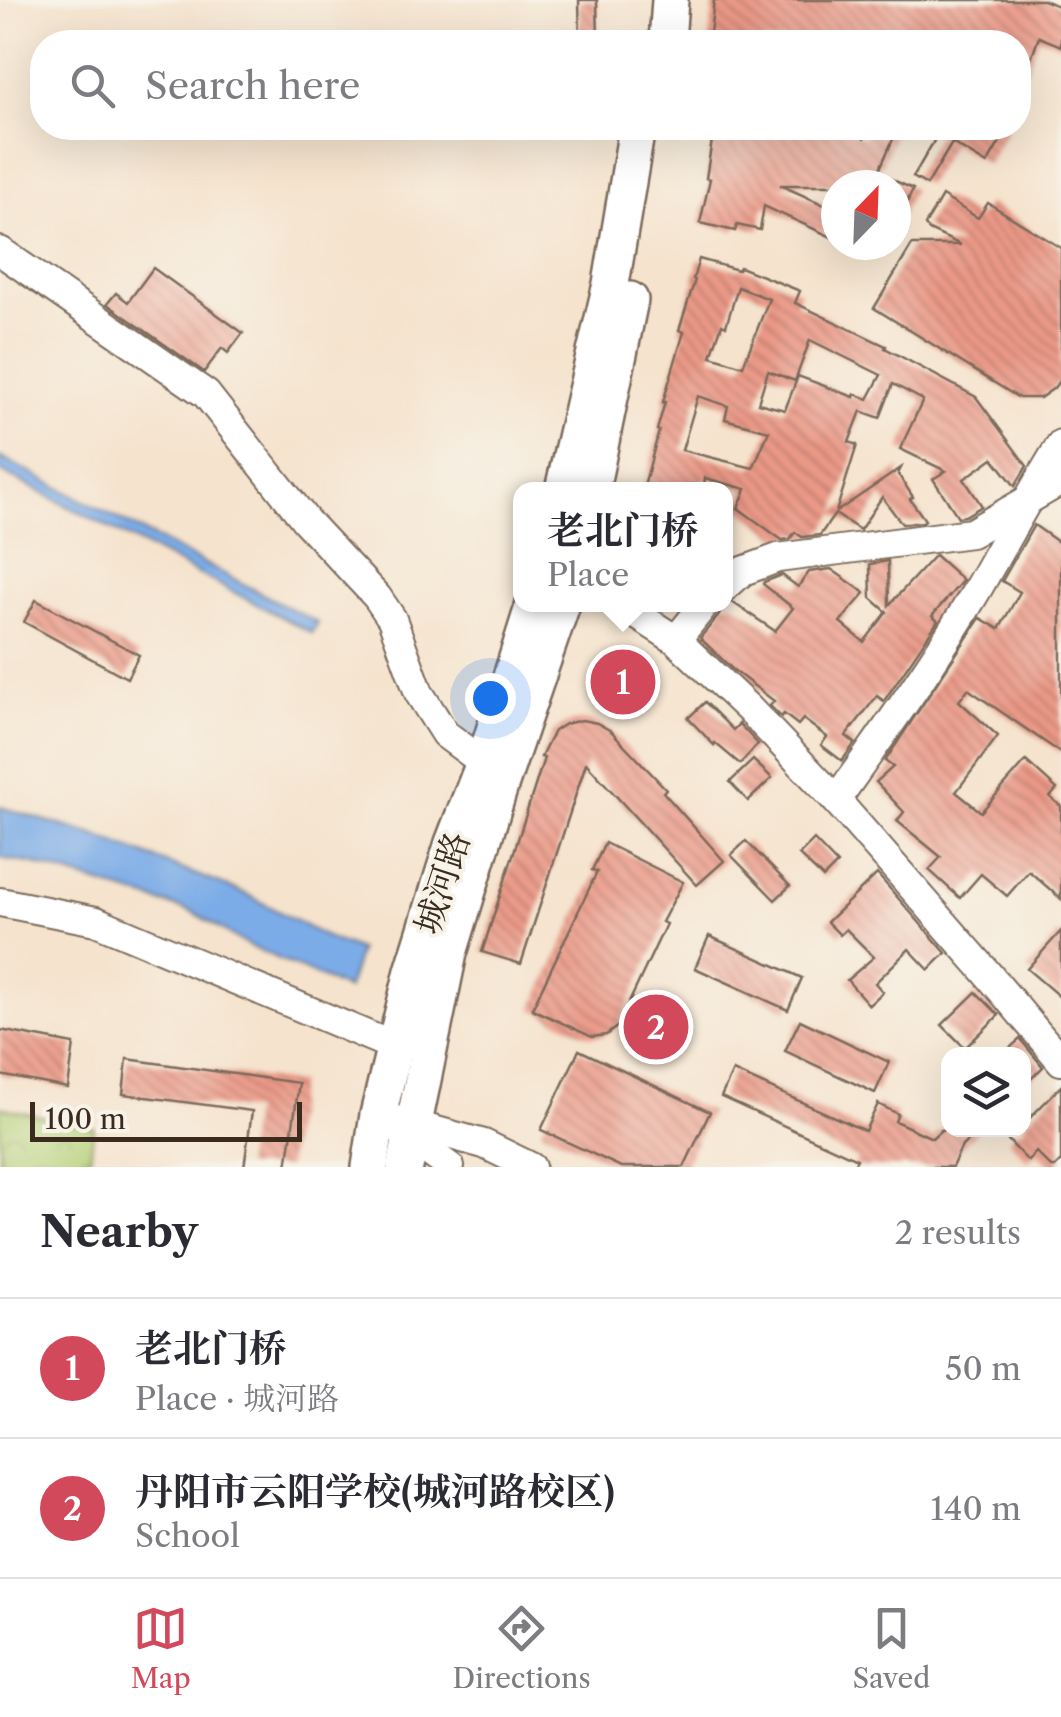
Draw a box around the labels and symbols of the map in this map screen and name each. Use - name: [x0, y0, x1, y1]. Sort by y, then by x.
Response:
- north arrow: [821, 170, 911, 260]
- pin: 1: [590, 644, 656, 720]
- your location: [465, 673, 516, 724]
- street label: 城河路: [405, 826, 479, 940]
- pin: 2: [624, 990, 688, 1064]
- scale bar: [30, 1097, 302, 1142]

